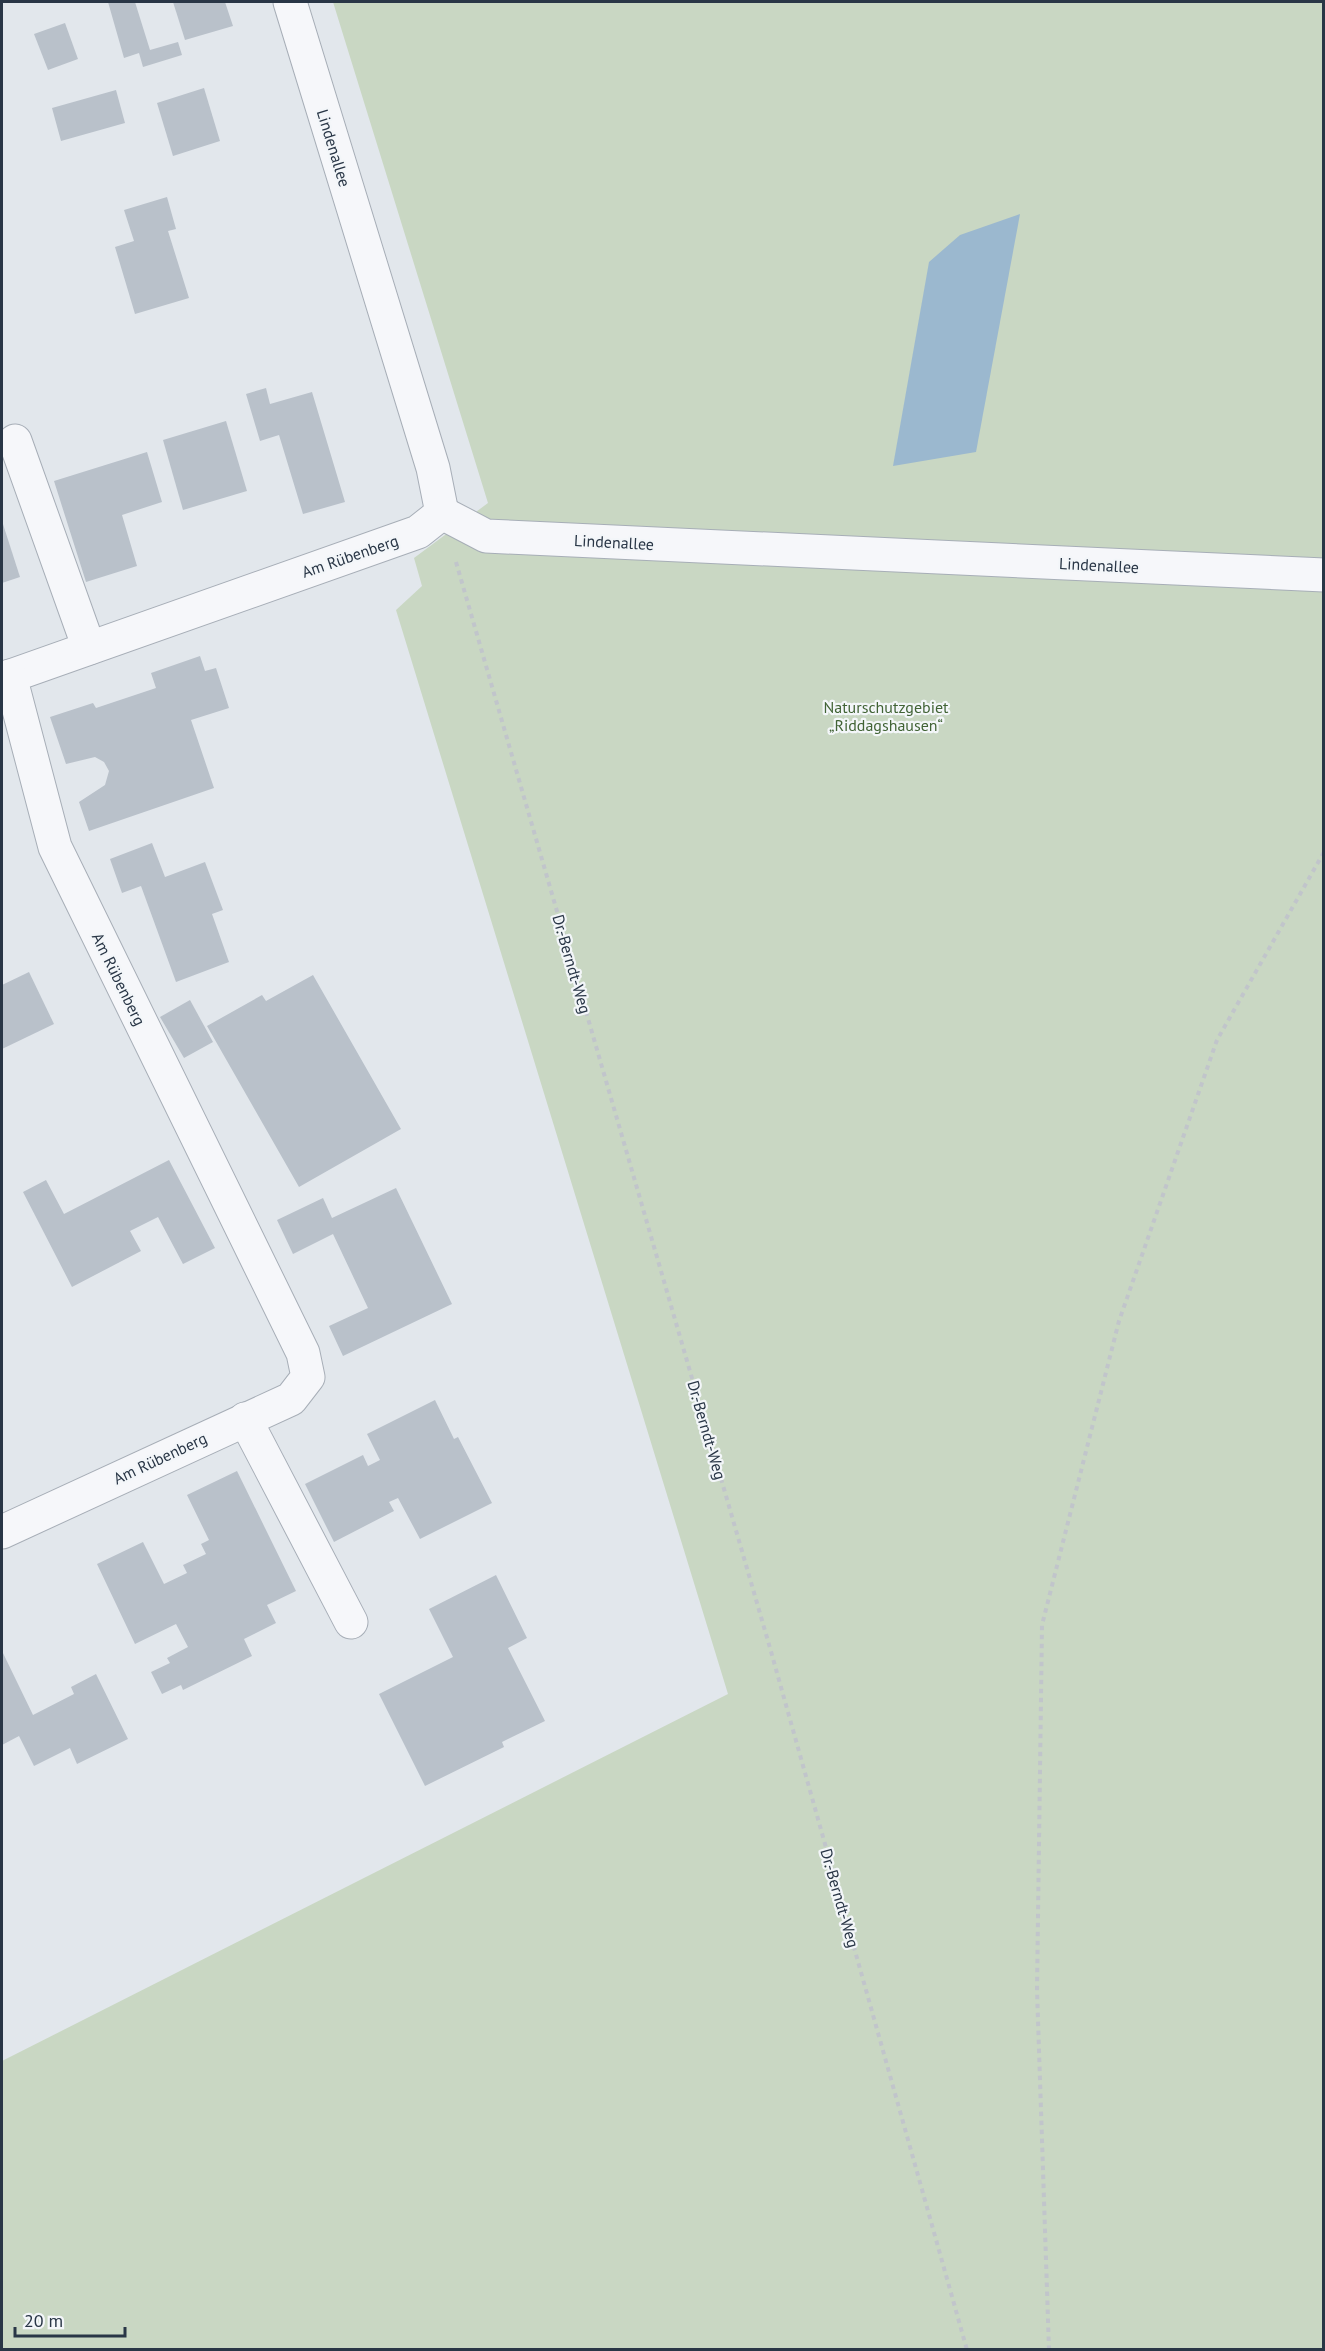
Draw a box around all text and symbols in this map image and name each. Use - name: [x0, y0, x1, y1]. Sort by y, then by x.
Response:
- street label: Lindenallee: [313, 107, 355, 189]
- street label: Am Rübenberg: [299, 530, 401, 582]
- street label: Lindenallee: [573, 530, 655, 554]
- street label: Lindenallee: [1058, 553, 1140, 577]
- park label: Naturschutzgebiet „Riddagshausen“: [823, 697, 949, 735]
- street label: Dr.-Berndt-Weg: [548, 912, 596, 1016]
- street label: Am Rübenberg: [88, 929, 150, 1029]
- street label: Dr.-Berndt-Weg: [683, 1378, 731, 1482]
- street label: Am Rübenberg: [110, 1428, 210, 1488]
- street label: Dr.-Berndt-Weg: [816, 1846, 864, 1950]
- scale bar: [15, 2300, 124, 2338]
- text: 20 m: [24, 2309, 63, 2332]

